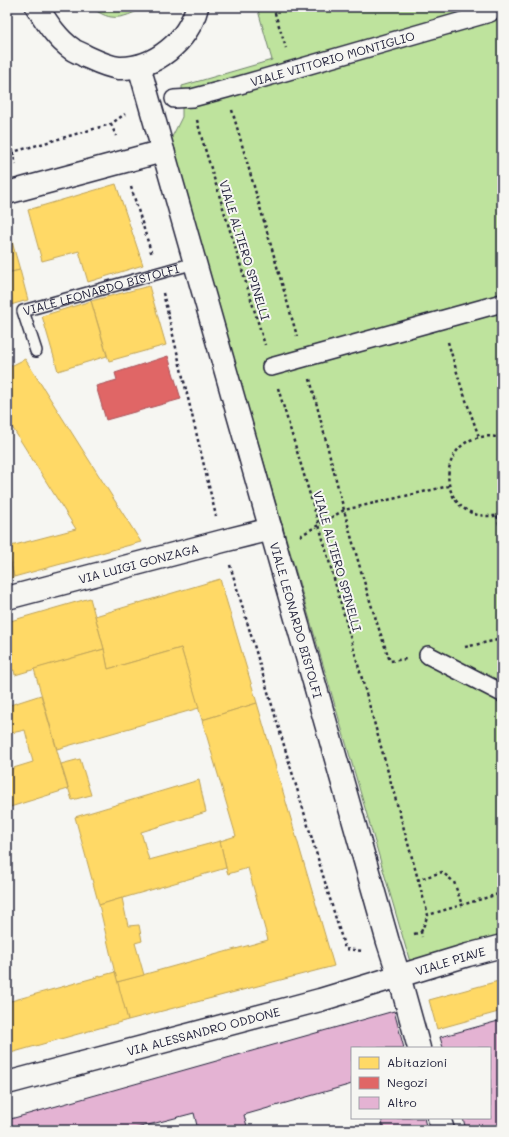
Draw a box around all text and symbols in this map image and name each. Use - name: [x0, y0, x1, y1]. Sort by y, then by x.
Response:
- street label: VIALE VITTORIO MONTIGLIO: [248, 27, 417, 90]
- street label: VIALE ALTIERO SPINELLI: [216, 178, 274, 322]
- street label: VIALE LEONARDO BISTOLFI: [21, 260, 181, 319]
- street label: VIALE ALTIERO SPINELLI: [310, 489, 366, 633]
- street label: VIA LUIGI GONZAGA: [77, 540, 200, 587]
- street label: VIALE LEONARDO BISTOLFI: [267, 540, 326, 700]
- street label: VIALE PIAVE: [413, 943, 487, 979]
- street label: VIA ALESSANDRO ODDONE: [125, 1003, 282, 1059]
- legend: [351, 1047, 491, 1119]
- text: Abitazioni: [387, 1054, 447, 1070]
- text: Negozi: [387, 1074, 428, 1090]
- text: Altro: [387, 1094, 417, 1110]

